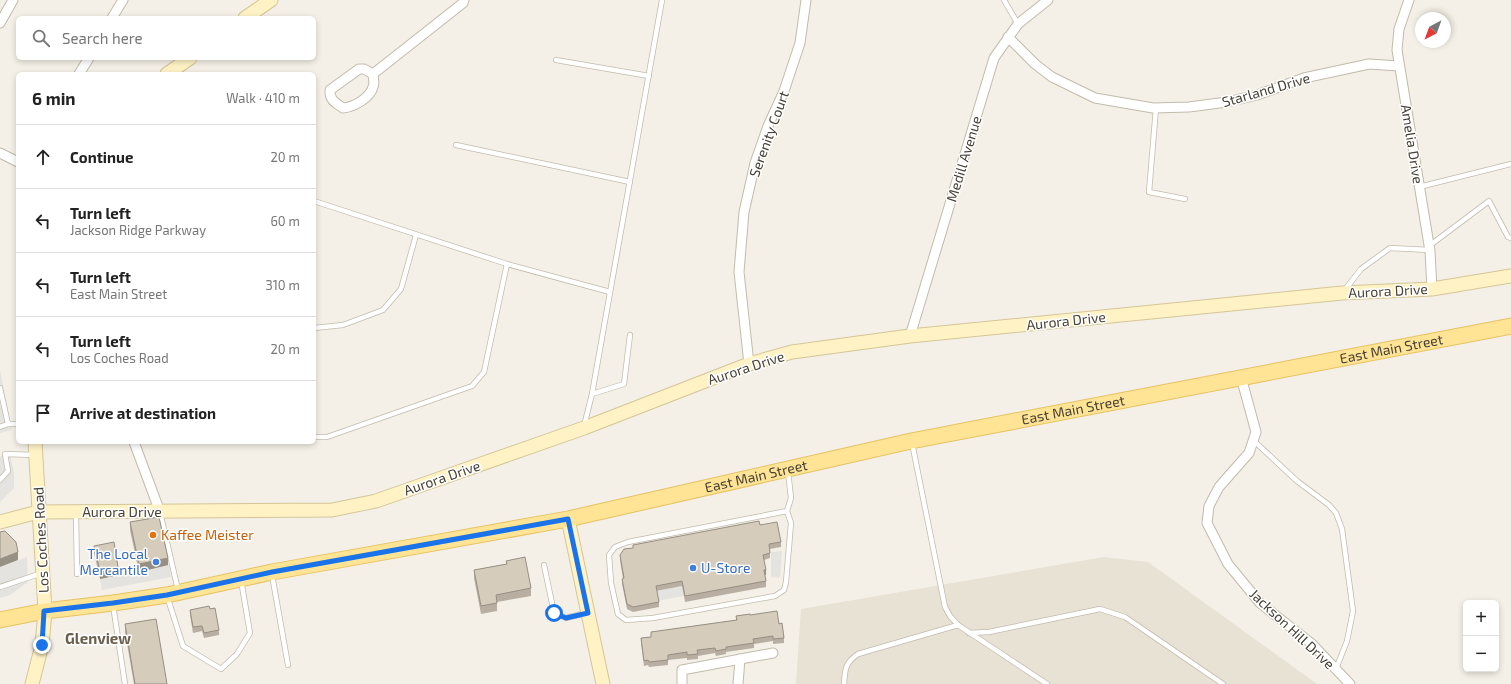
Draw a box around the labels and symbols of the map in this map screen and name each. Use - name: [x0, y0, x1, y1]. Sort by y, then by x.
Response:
- north arrow: [1415, 12, 1451, 48]
- street label: Starland Drive: [1220, 69, 1312, 110]
- street label: Serenity Court: [745, 88, 792, 179]
- street label: Amelia Drive: [1398, 103, 1427, 185]
- street label: Medill Avenue: [942, 114, 985, 204]
- street label: Aurora Drive: [1348, 280, 1428, 301]
- street label: Aurora Drive: [1025, 308, 1106, 333]
- street label: East Main Street: [1338, 330, 1444, 367]
- street label: Aurora Drive: [705, 347, 786, 388]
- street label: East Main Street: [1020, 391, 1126, 428]
- street label: East Main Street: [703, 456, 809, 496]
- street label: Aurora Drive: [401, 457, 482, 499]
- street label: Los Coches Road: [29, 487, 52, 594]
- street label: Aurora Drive: [82, 503, 162, 520]
- place label: Kaffee Meister: [161, 526, 254, 543]
- marker: Kaffee Meister: [148, 530, 158, 540]
- place label: The Local Mercantile: [80, 545, 149, 578]
- marker: The Local Mercantile: [151, 557, 161, 567]
- place label: U-Store: [701, 559, 750, 576]
- marker: U-Store: [688, 563, 698, 573]
- street label: Jackson Hill Drive: [1246, 585, 1338, 672]
- route start: [545, 604, 563, 622]
- district label: Glenview: [65, 629, 131, 647]
- route end: [33, 636, 51, 654]

